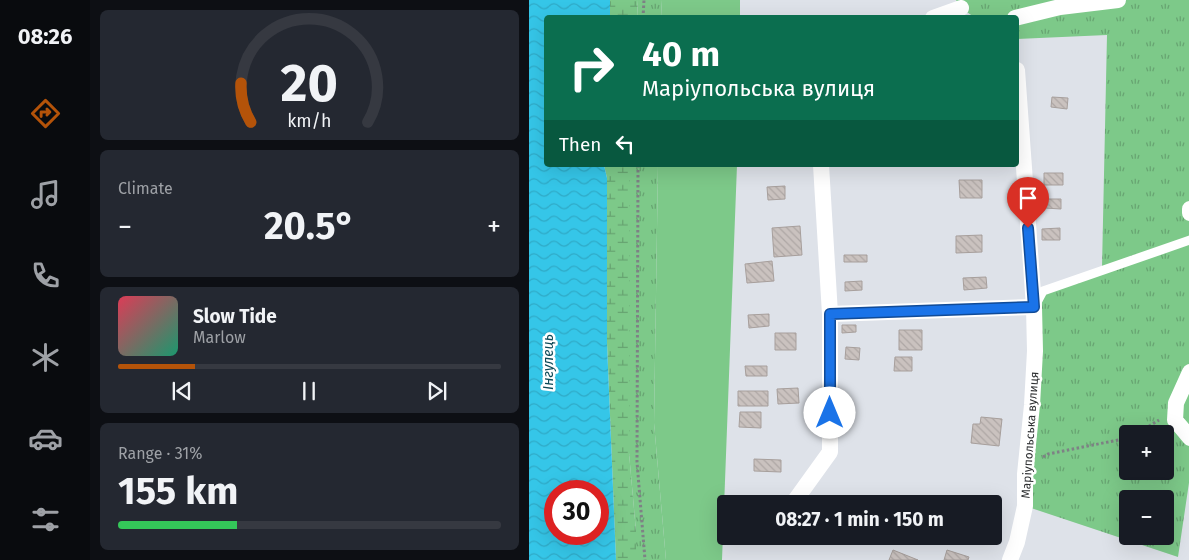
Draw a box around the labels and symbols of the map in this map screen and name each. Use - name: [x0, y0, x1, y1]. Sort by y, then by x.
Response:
- pin: [1007, 177, 1049, 228]
- water label: Інгулець: [540, 334, 557, 390]
- street label: Маріупольська вулиця: [1019, 371, 1041, 499]
- position arrow: [803, 386, 855, 438]
- speed limit sign: 30: [544, 480, 609, 545]

